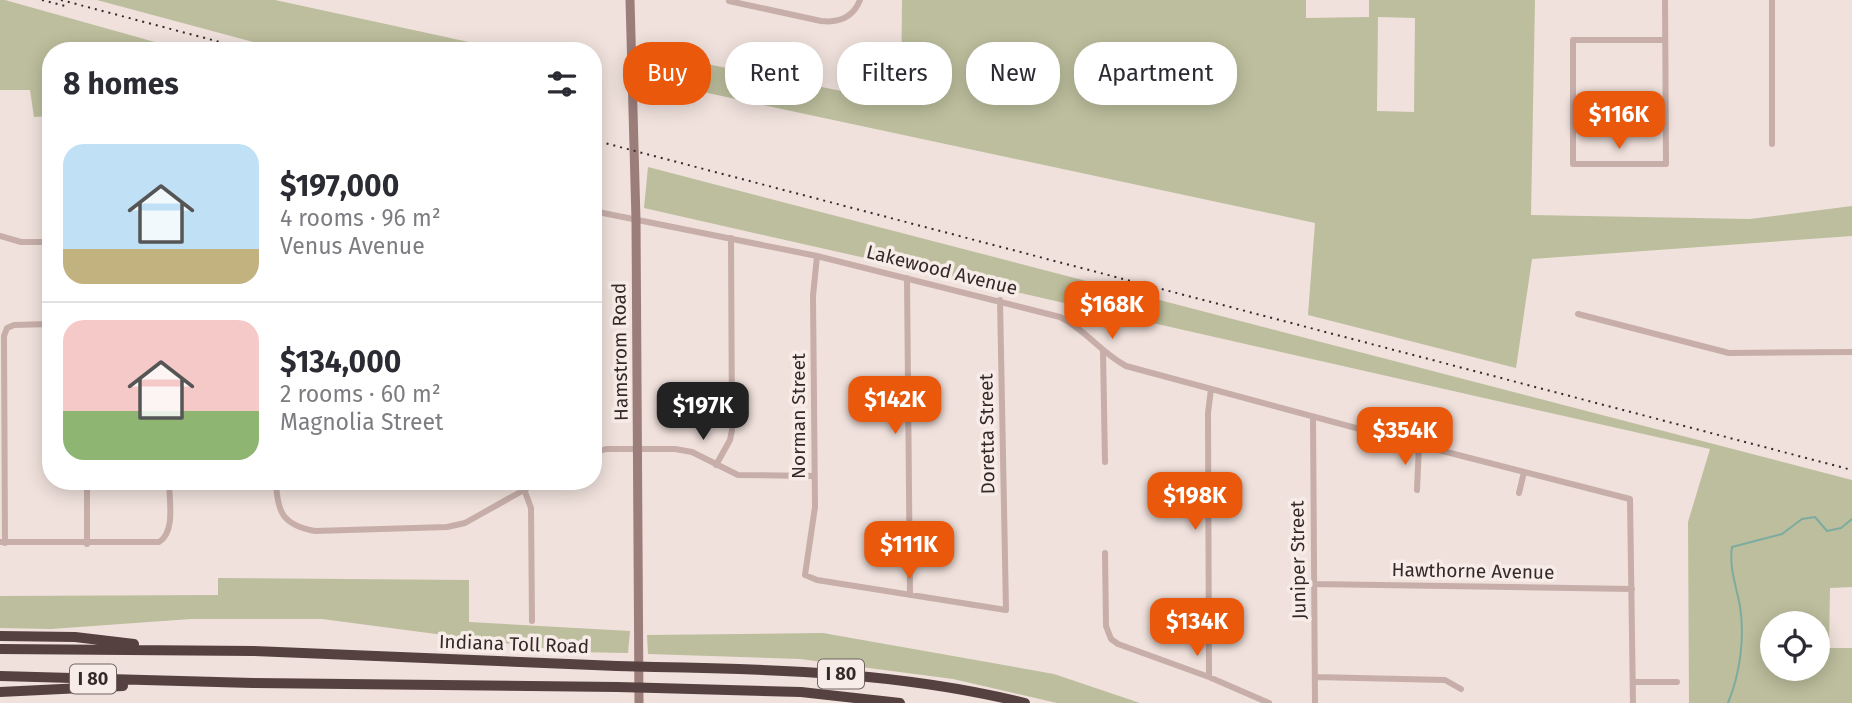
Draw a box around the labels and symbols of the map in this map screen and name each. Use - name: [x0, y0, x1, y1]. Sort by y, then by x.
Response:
- pin: $116K: [1570, 92, 1668, 151]
- street label: Lakewood Avenue: [864, 240, 1020, 300]
- pin: $168K: [1063, 282, 1161, 341]
- street label: Hamstrom Road: [607, 283, 633, 421]
- street label: Norman Street: [787, 353, 810, 479]
- street label: Doretta Street: [974, 373, 1000, 495]
- pin: $142K: [846, 376, 944, 436]
- pin: $197K: [654, 382, 752, 442]
- pin: $354K: [1356, 407, 1454, 467]
- pin: $198K: [1146, 472, 1244, 532]
- street label: Juniper Street: [1285, 500, 1311, 620]
- pin: $111K: [860, 522, 958, 581]
- street label: Hawthorne Avenue: [1391, 558, 1555, 584]
- pin: $134K: [1148, 598, 1246, 658]
- street label: Indiana Toll Road: [439, 630, 589, 658]
- road number: I 80: [818, 660, 864, 688]
- road number: I 80: [70, 664, 116, 694]

